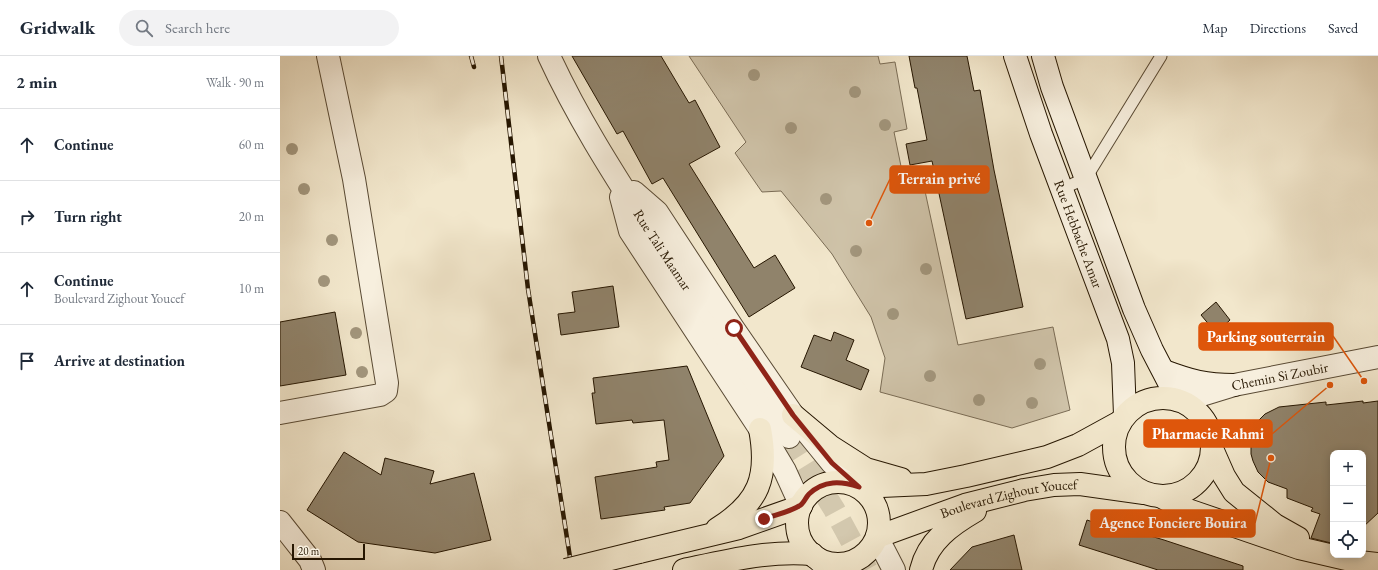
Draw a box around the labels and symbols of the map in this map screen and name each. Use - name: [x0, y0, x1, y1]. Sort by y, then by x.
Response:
- callout: Terrain privé: [890, 166, 989, 193]
- text: Terrain privé: [898, 169, 980, 188]
- street label: Rue Hebbache Amar: [1050, 177, 1107, 291]
- street label: Rue Tali Maamar: [630, 206, 696, 294]
- route start: [725, 319, 743, 337]
- callout: Parking souterrain: [1199, 323, 1333, 350]
- text: Parking souterrain: [1207, 327, 1326, 346]
- street label: Chemin Si Zoubir: [1230, 358, 1330, 394]
- callout: Pharmacie Rahmi: [1144, 420, 1272, 447]
- text: Pharmacie Rahmi: [1152, 424, 1265, 443]
- street label: Boulevard Zighout Youcef: [938, 475, 1079, 522]
- route end: [755, 510, 773, 528]
- callout: Agence Fonciere Bouira: [1091, 510, 1255, 537]
- text: Agence Fonciere Bouira: [1098, 513, 1247, 532]
- scale bar: [292, 542, 365, 561]

